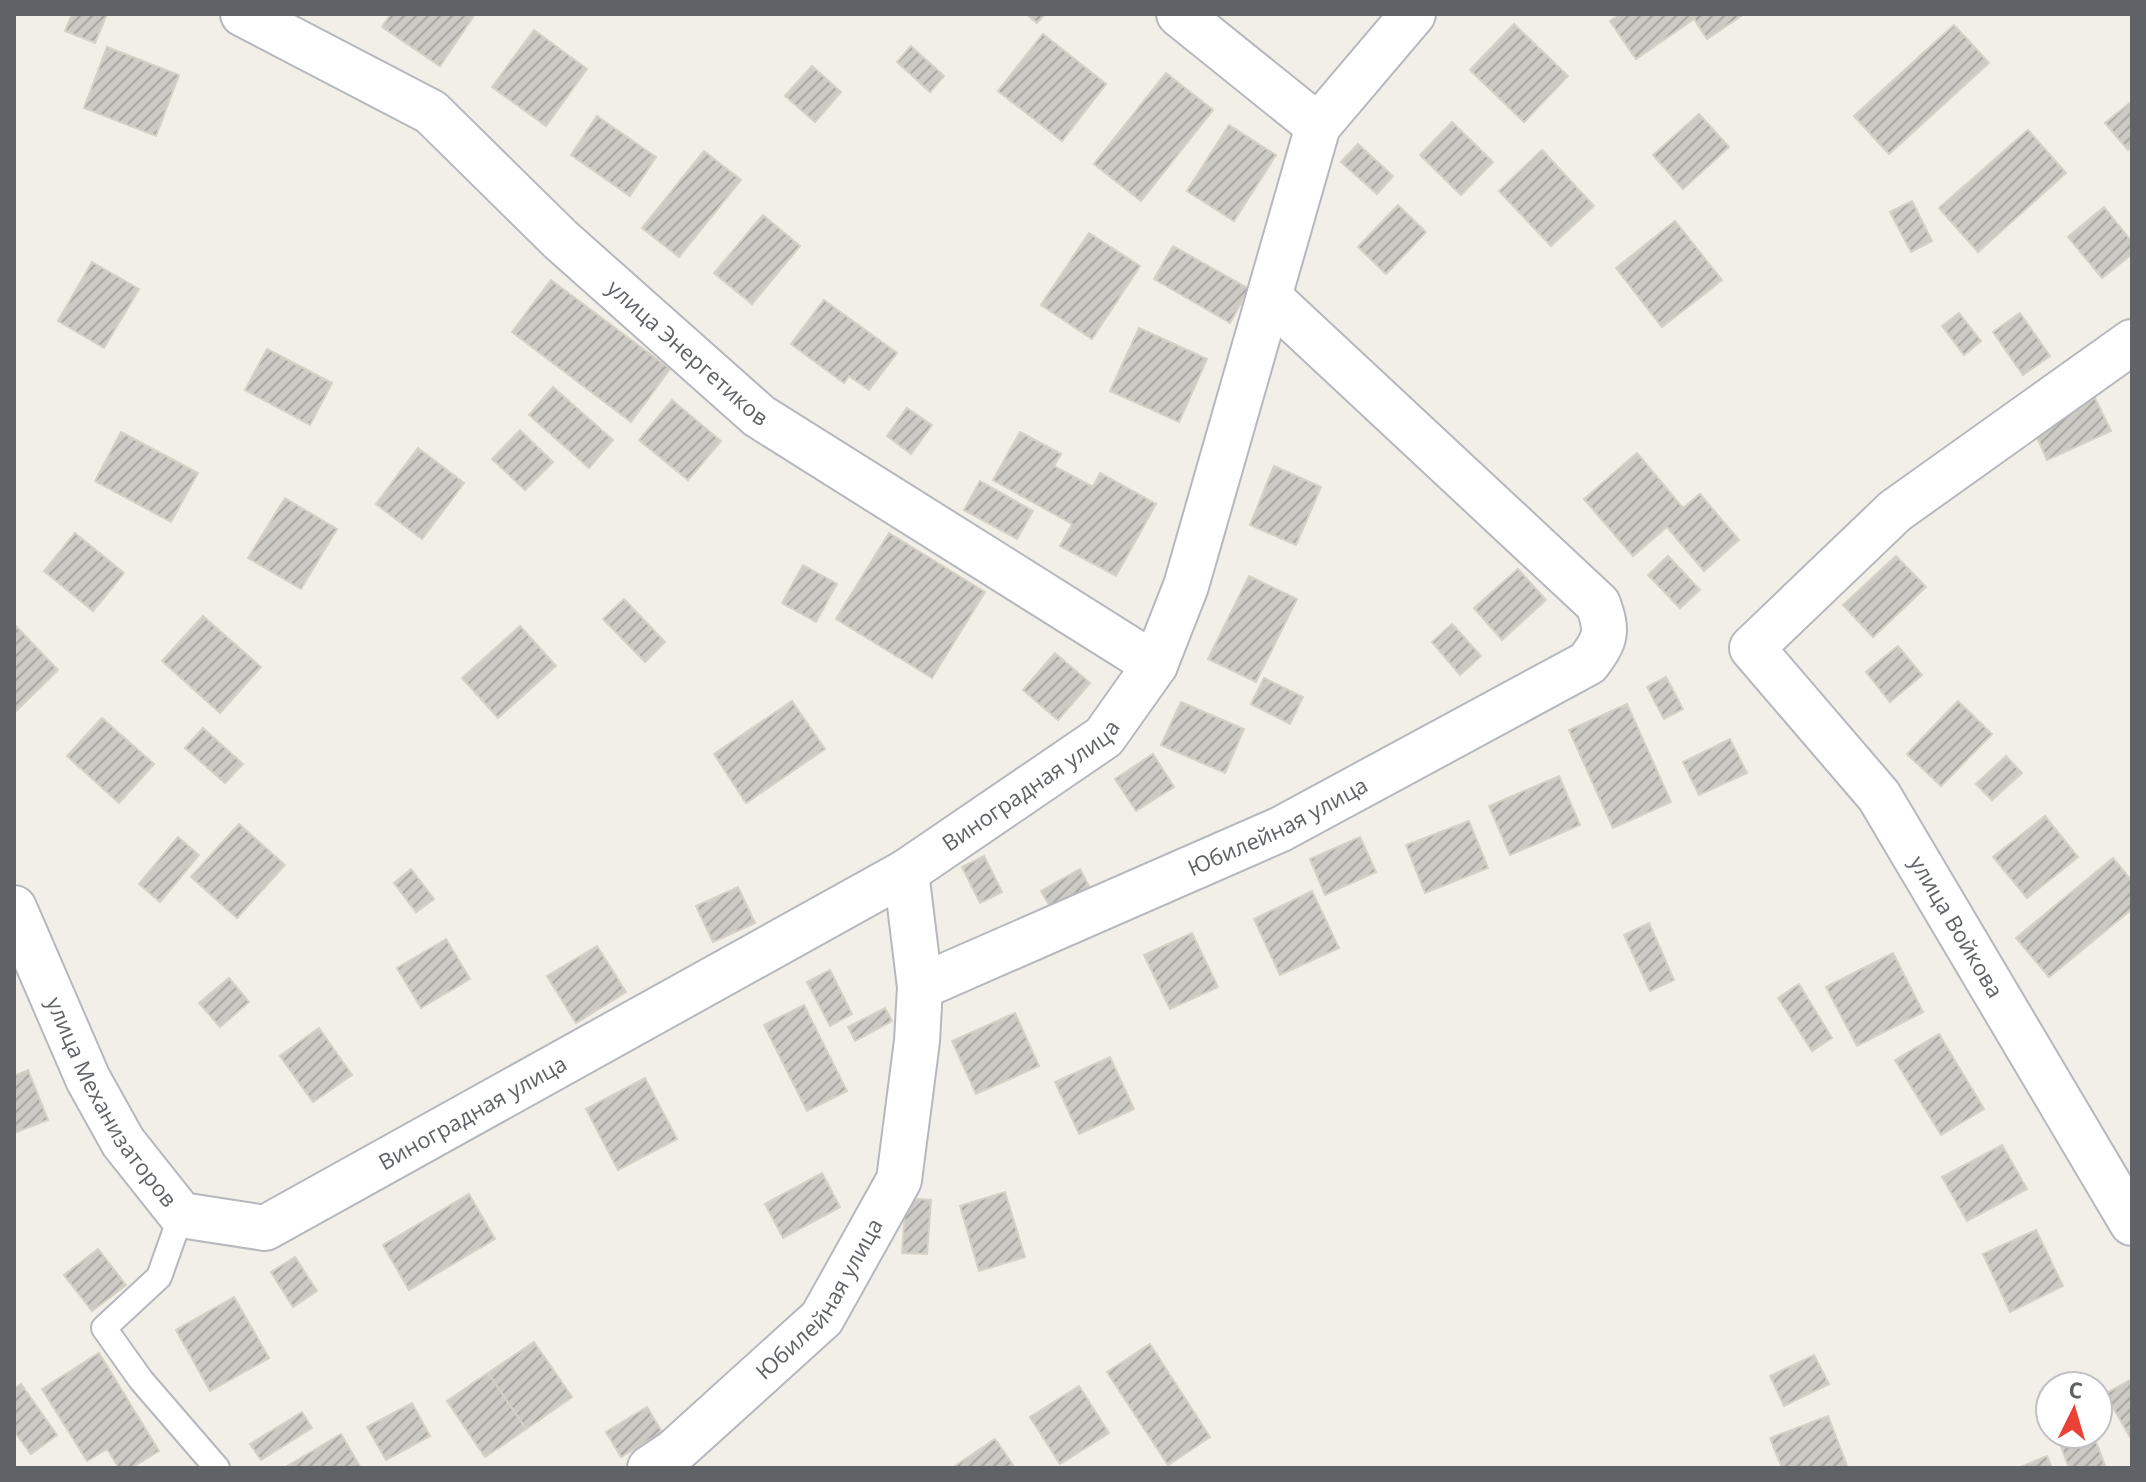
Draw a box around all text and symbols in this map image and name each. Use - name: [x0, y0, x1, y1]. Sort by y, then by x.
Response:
- street label: улица Энергетиков: [601, 272, 774, 432]
- street label: Виноградная улица: [936, 713, 1126, 857]
- street label: Юбилейная улица: [1183, 769, 1372, 882]
- street label: улица Войкова: [1904, 850, 2011, 1003]
- street label: улица Механизаторов: [40, 992, 185, 1213]
- street label: Виноградная улица: [373, 1048, 572, 1176]
- street label: Юбилейная улица: [748, 1212, 889, 1385]
- north arrow: [2034, 1370, 2114, 1450]
- text: С: [2068, 1374, 2084, 1405]

